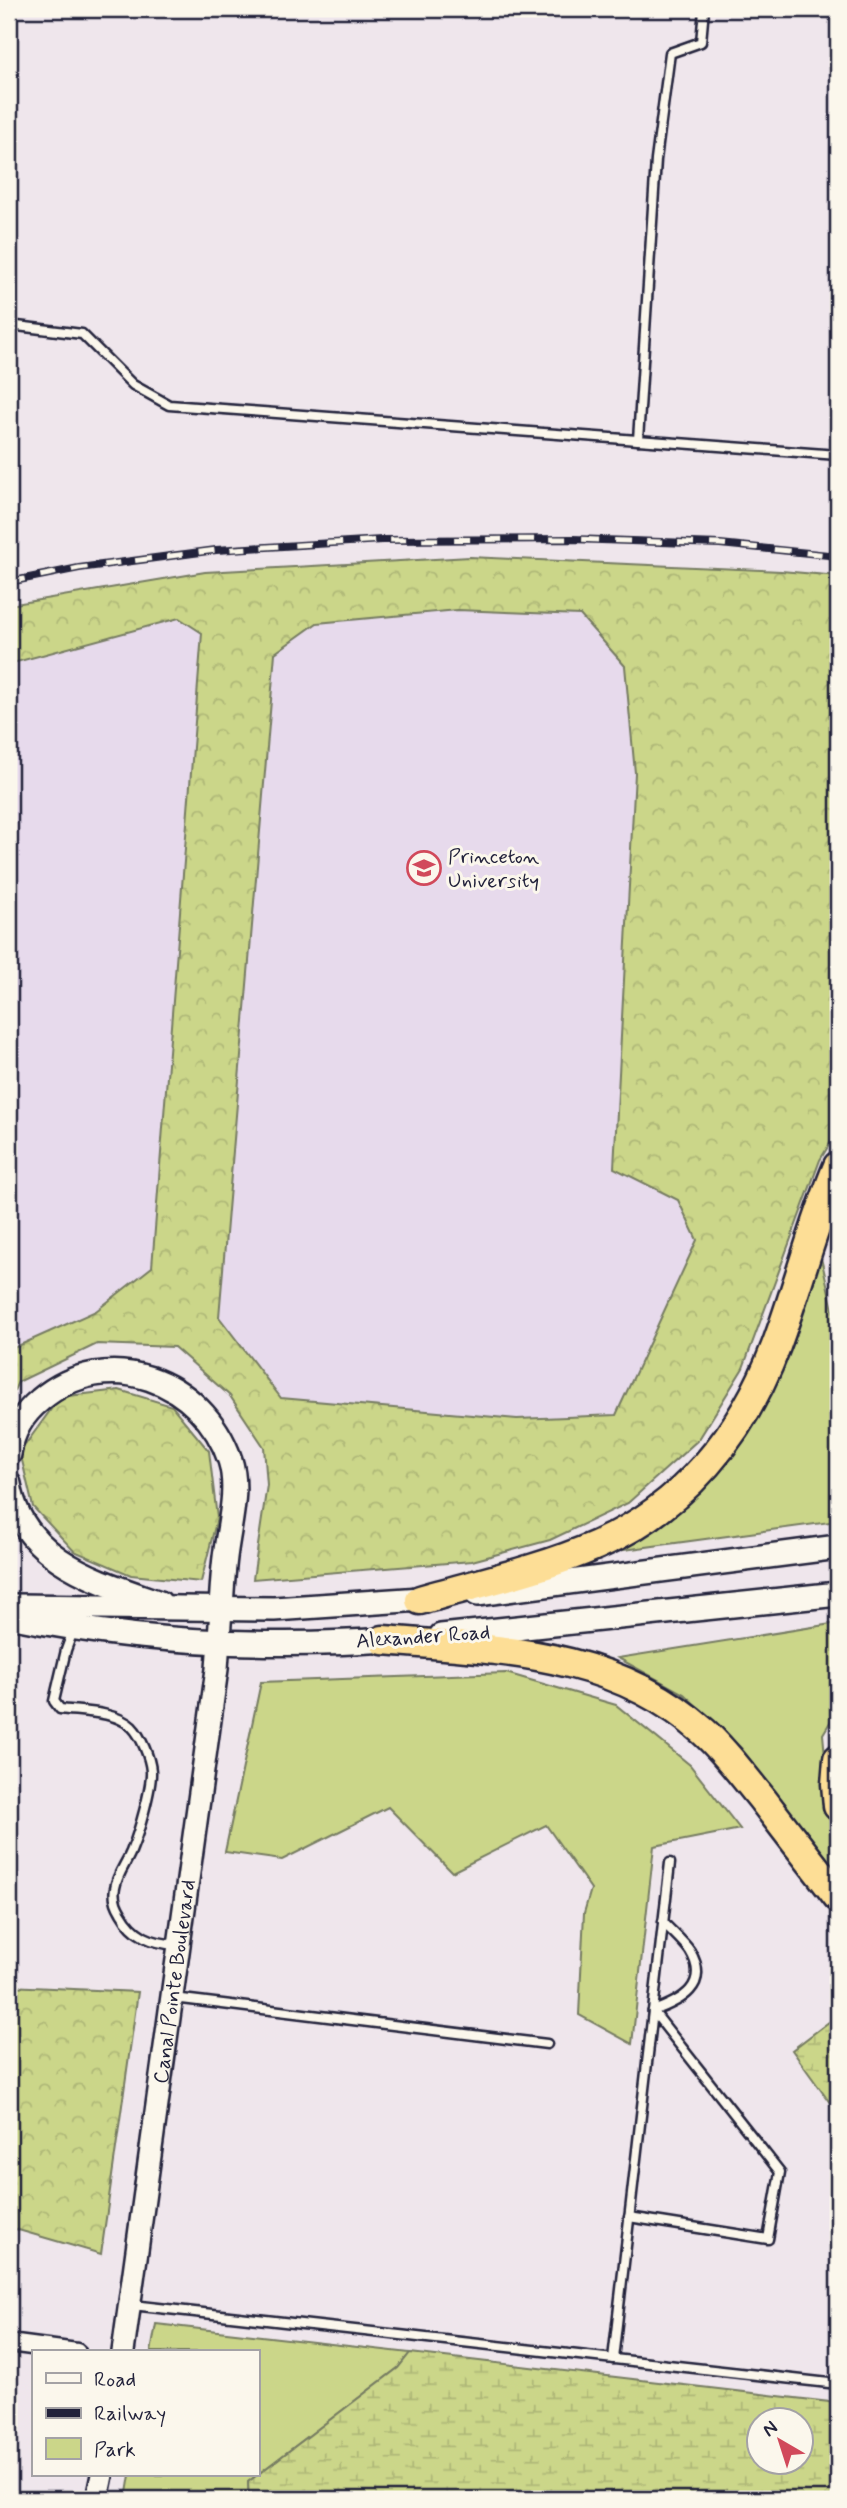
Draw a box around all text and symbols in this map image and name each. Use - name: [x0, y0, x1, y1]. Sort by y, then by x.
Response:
- place label: Princeton University: [448, 843, 540, 895]
- school or university icon: Princeton University: [405, 849, 443, 887]
- street label: Alexander Road: [355, 1618, 491, 1656]
- street label: Canal Pointe Boulevard: [147, 1878, 203, 2085]
- legend: [32, 2350, 259, 2476]
- text: Road: [94, 2366, 136, 2394]
- text: Railway: [94, 2400, 166, 2428]
- north arrow: [746, 2406, 816, 2476]
- text: N: [757, 2415, 783, 2443]
- text: Park: [94, 2436, 136, 2464]

